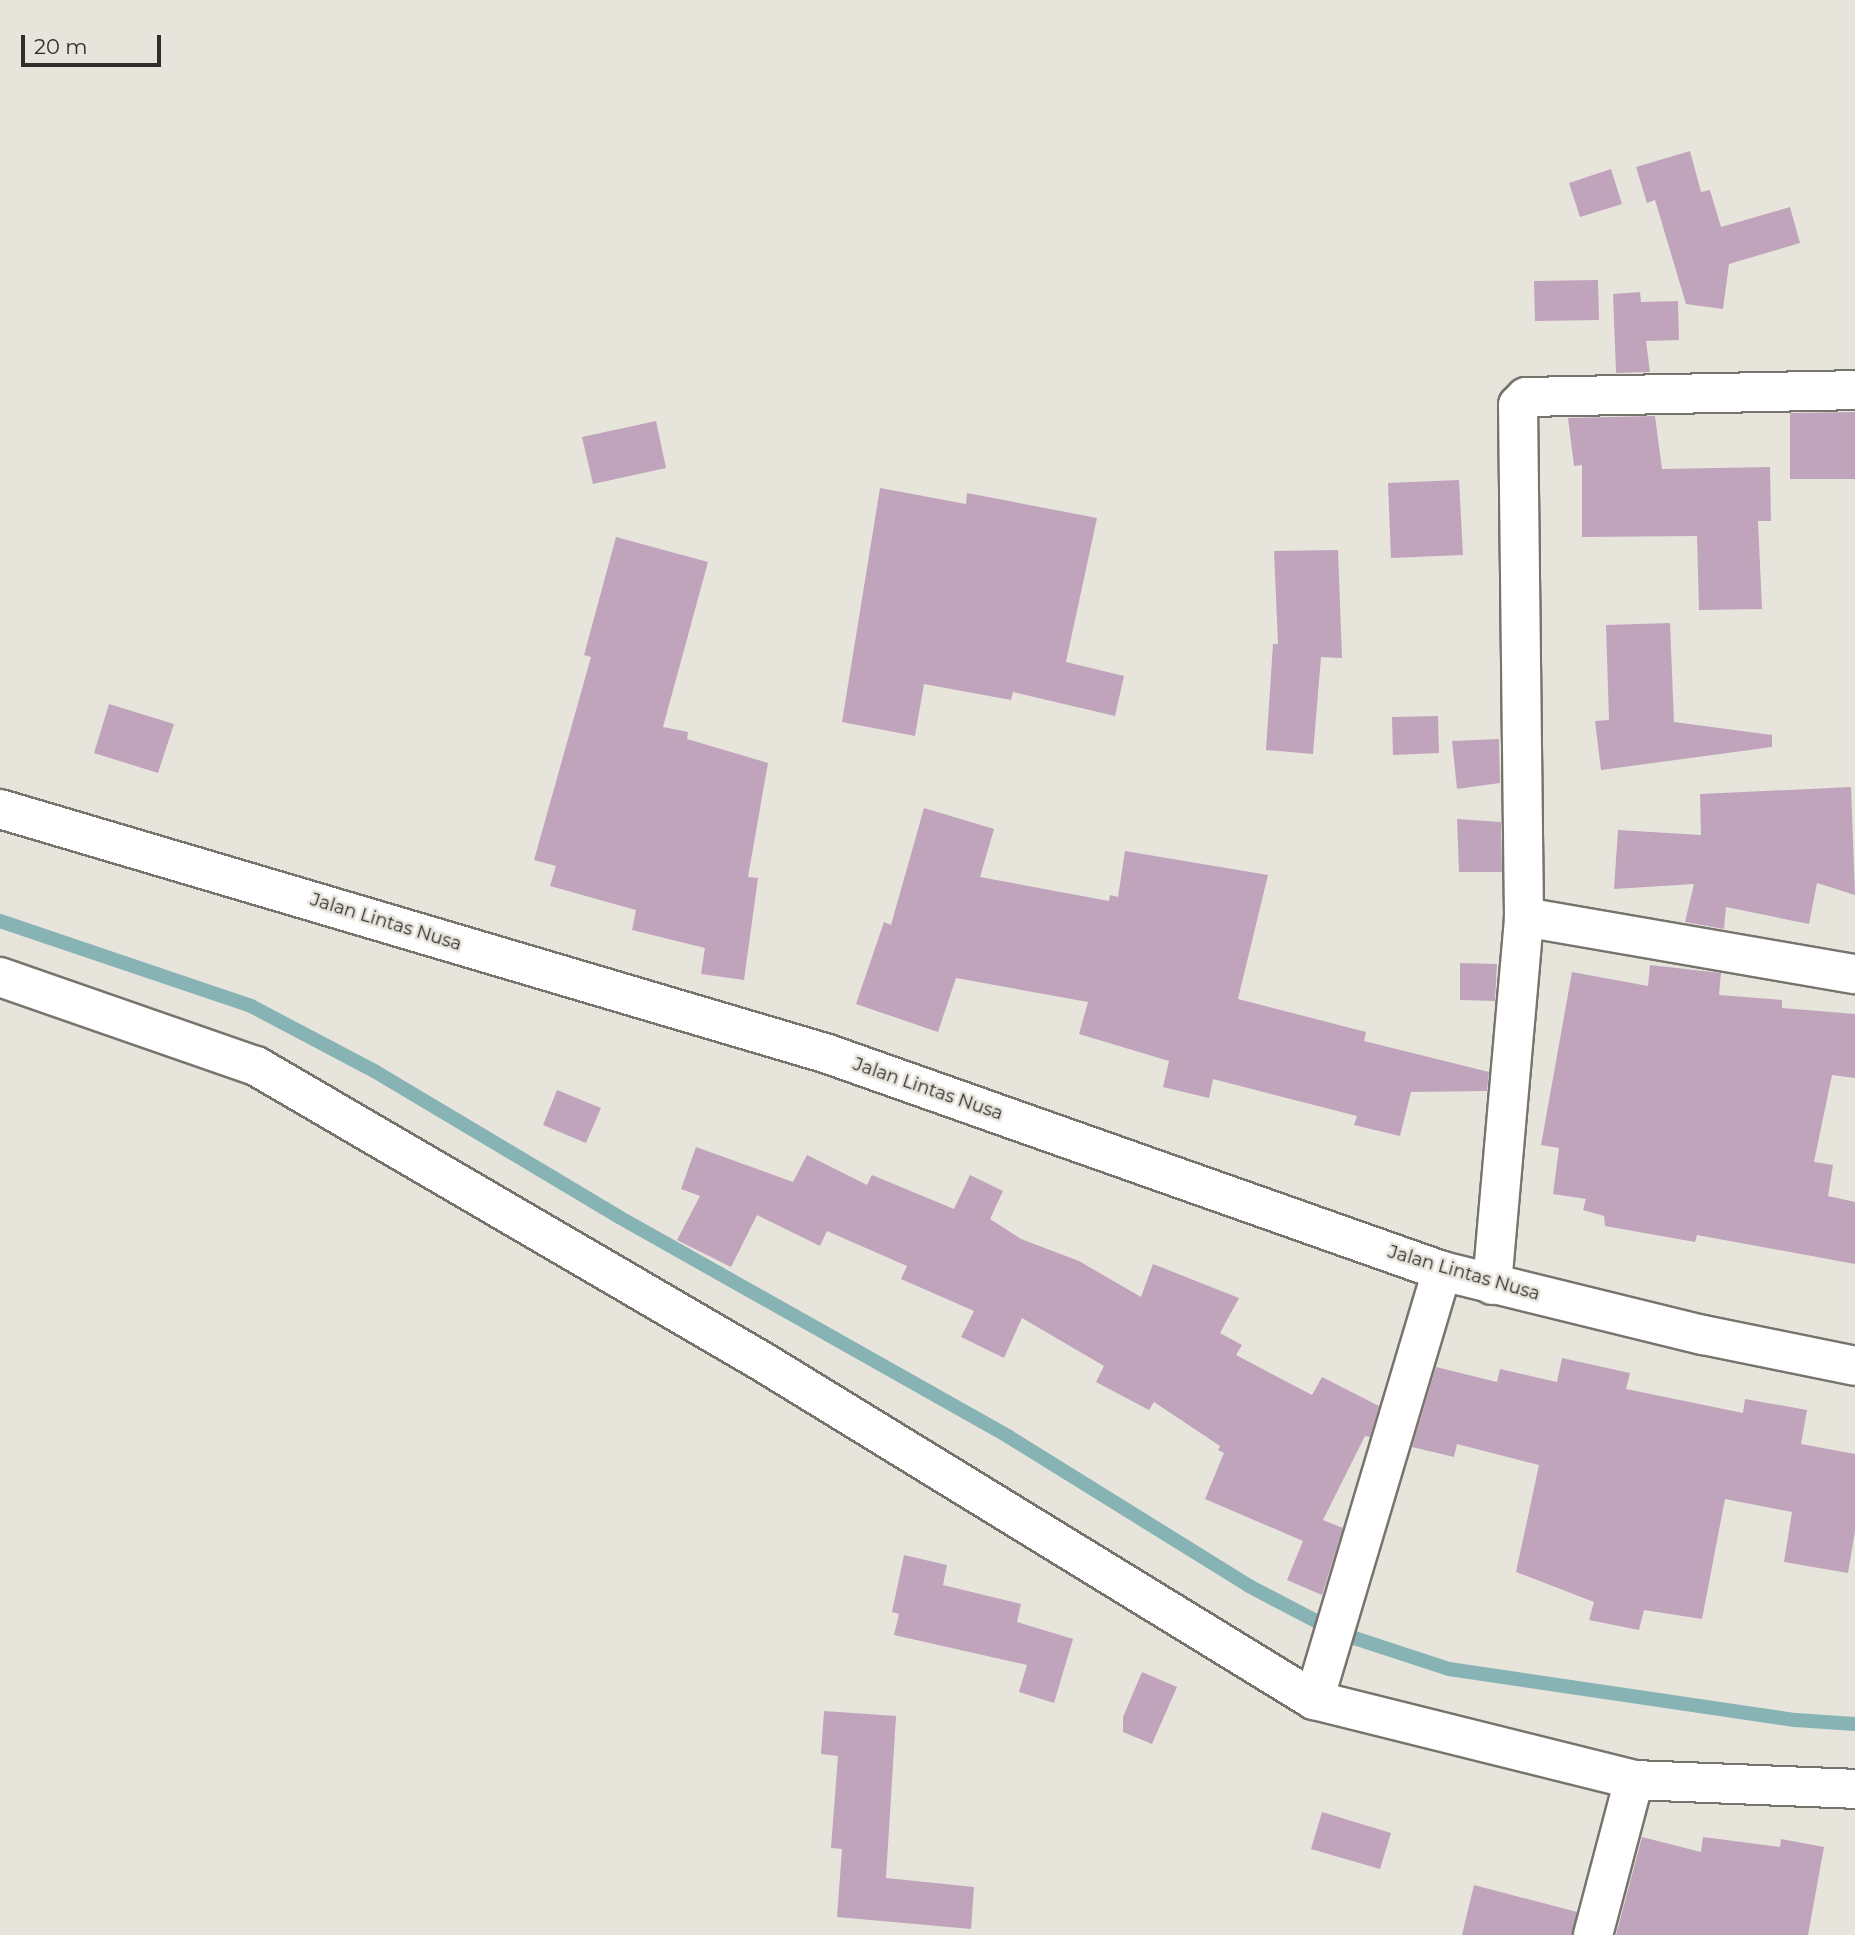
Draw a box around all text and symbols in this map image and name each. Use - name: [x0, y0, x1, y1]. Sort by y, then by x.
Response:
- scale bar: [24, 21, 164, 65]
- text: 20 m: [34, 34, 88, 59]
- street label: Jalan Lintas Nusa: [308, 889, 464, 955]
- street label: Jalan Lintas Nusa: [850, 1053, 1006, 1125]
- street label: Jalan Lintas Nusa: [1386, 1241, 1542, 1305]

